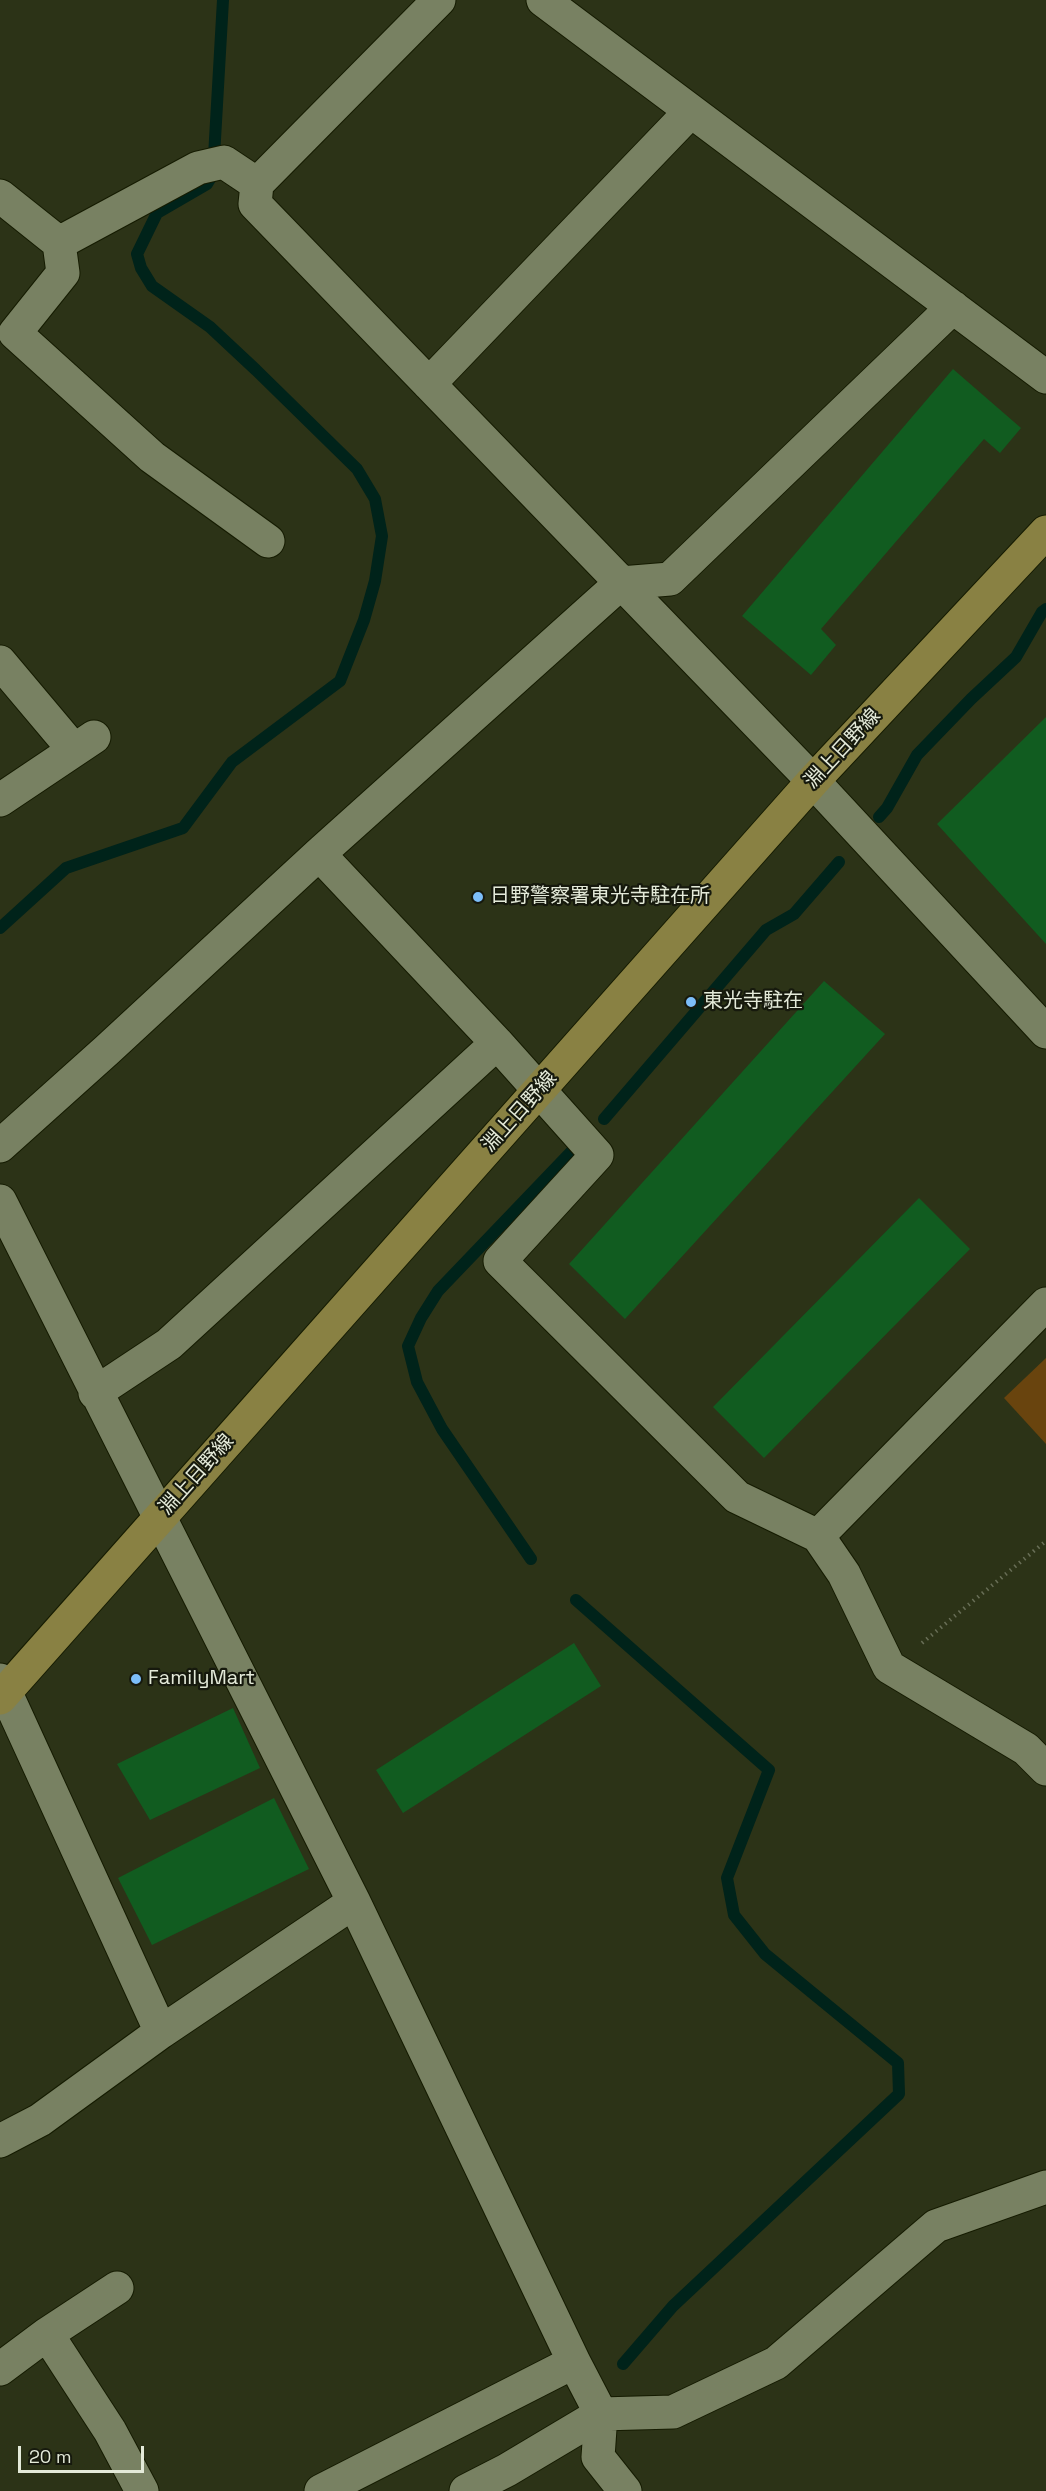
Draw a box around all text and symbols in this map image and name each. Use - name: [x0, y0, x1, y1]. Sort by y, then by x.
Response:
- street label: 淵上日野線: [800, 704, 886, 794]
- place label: 日野警察署東光寺駐在所: [490, 885, 710, 909]
- marker: 日野警察署東光寺駐在所: [471, 890, 485, 904]
- place label: 東光寺駐在: [703, 990, 803, 1014]
- marker: 東光寺駐在: [684, 995, 698, 1009]
- street label: 淵上日野線: [478, 1067, 562, 1157]
- street label: 淵上日野線: [155, 1430, 239, 1520]
- place label: FamilyMart: [148, 1667, 255, 1691]
- marker: FamilyMart: [129, 1672, 143, 1686]
- scale bar: [21, 2434, 147, 2472]
- text: 20 m: [29, 2445, 72, 2468]

